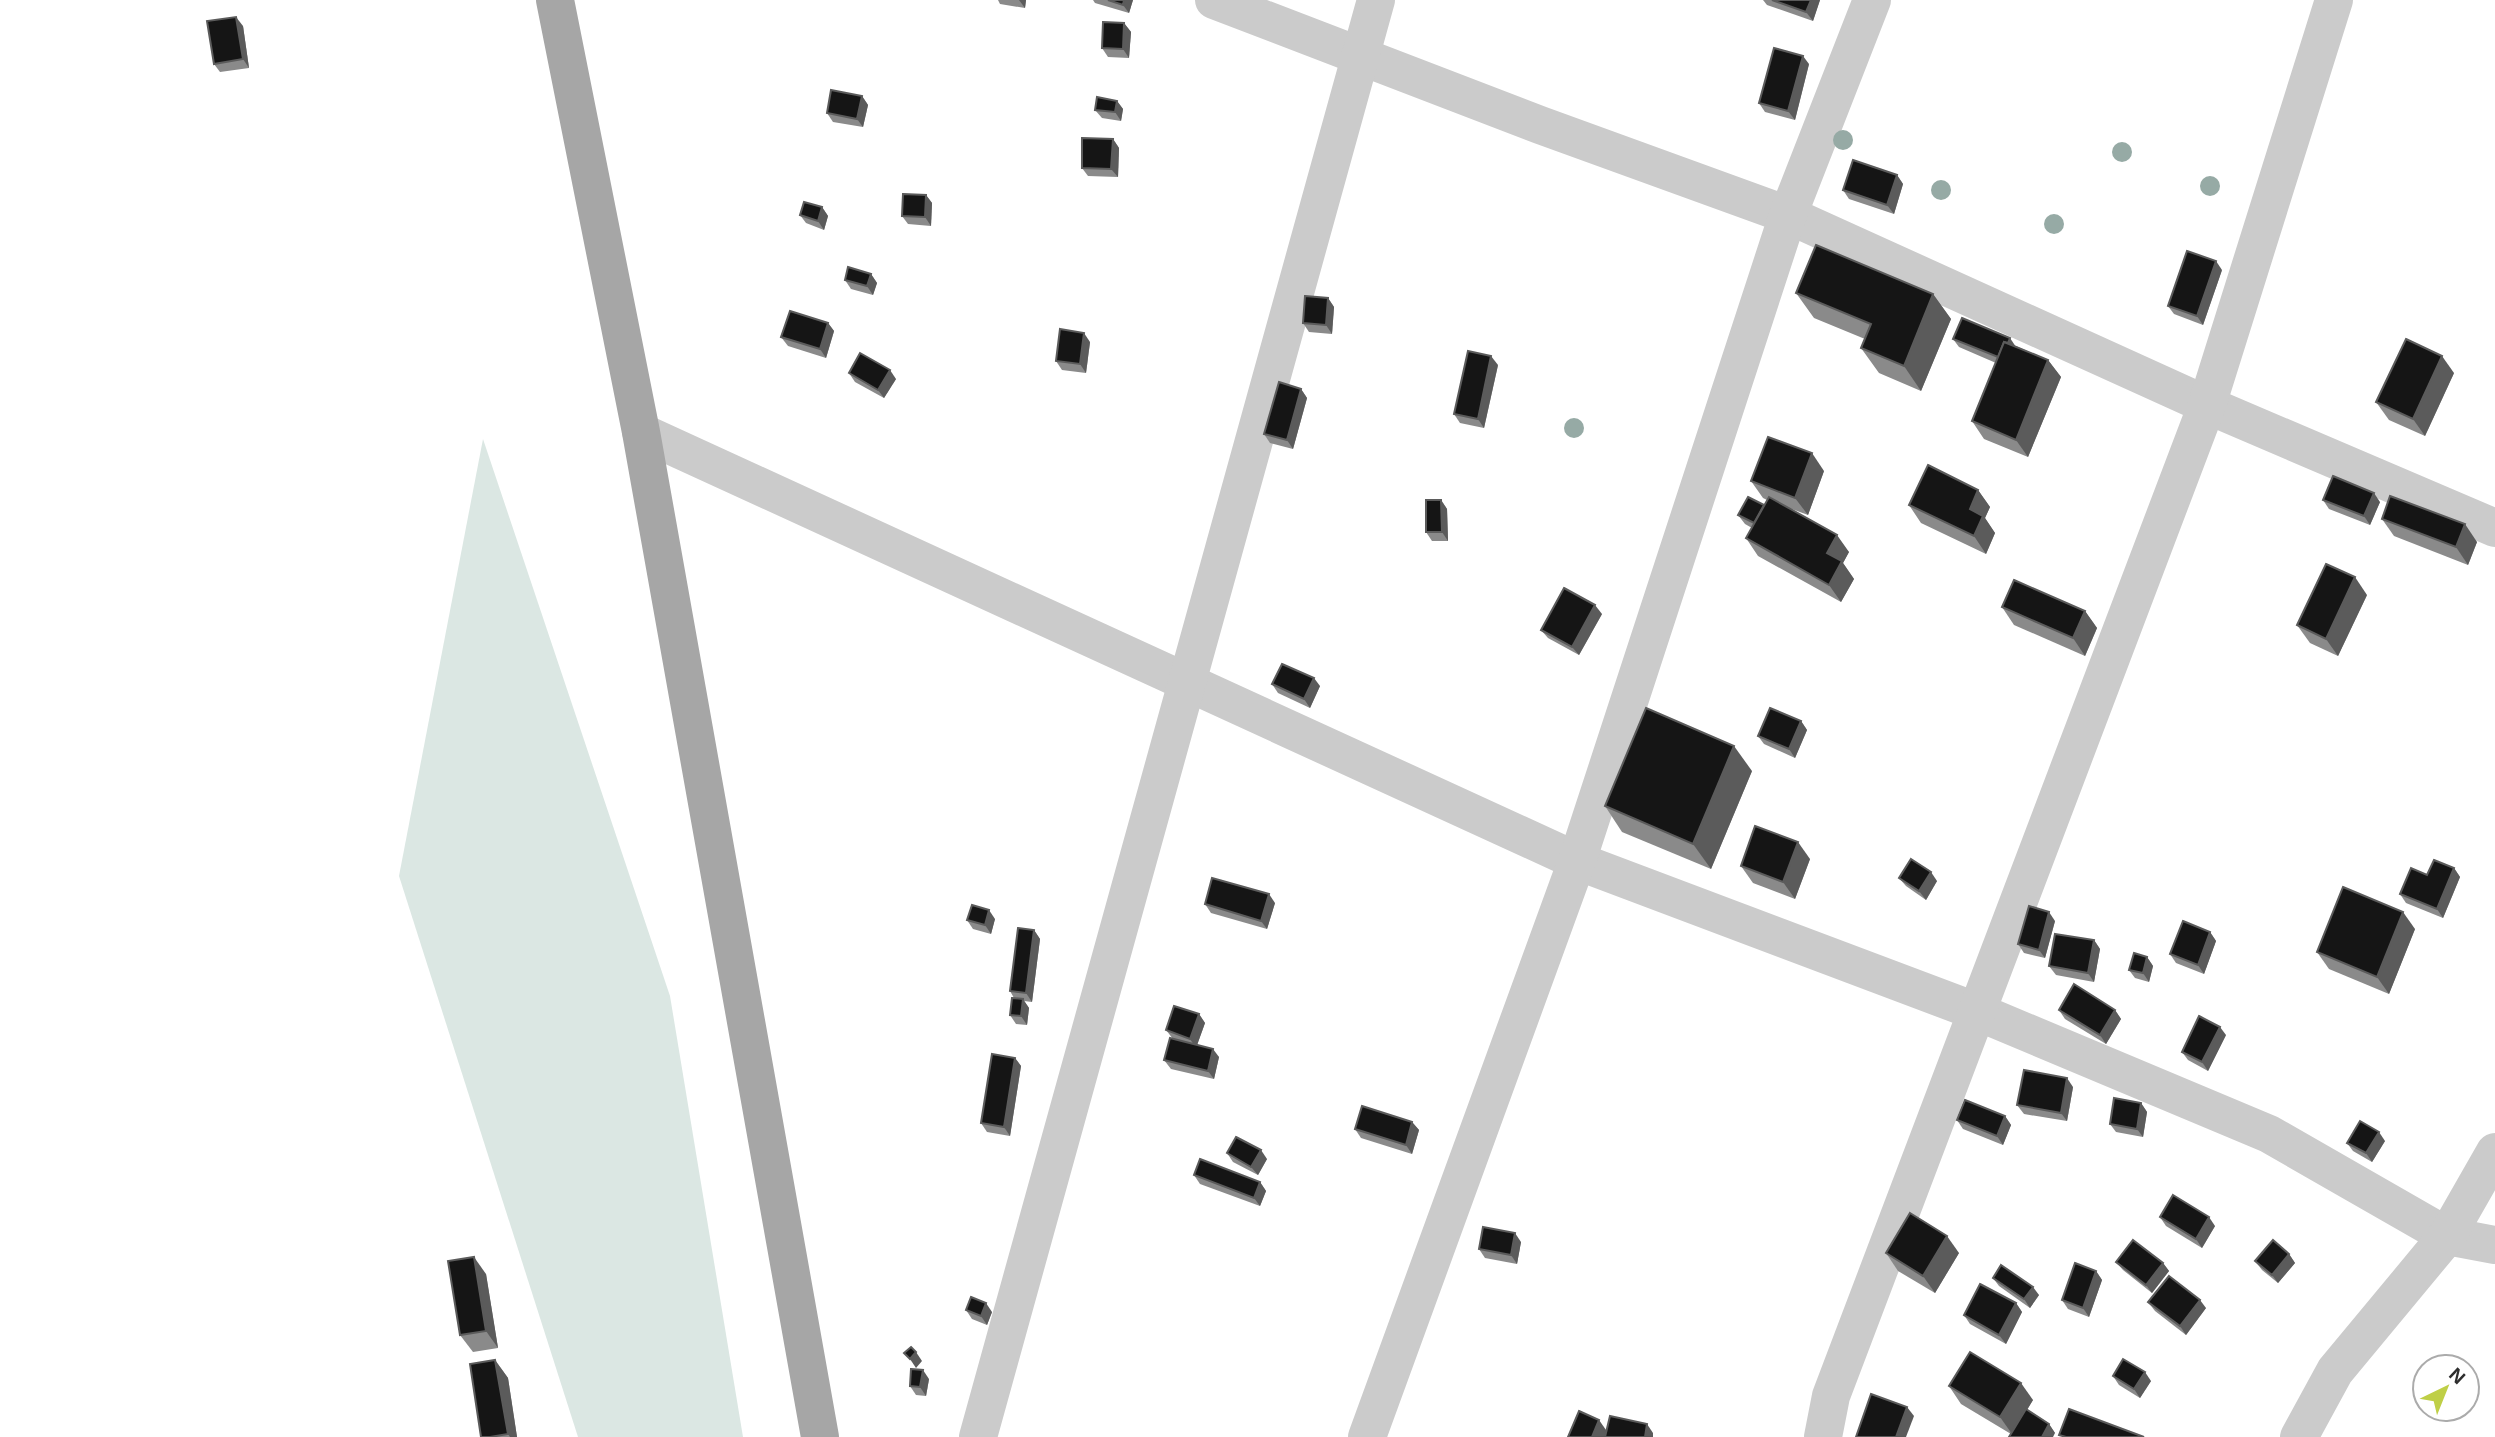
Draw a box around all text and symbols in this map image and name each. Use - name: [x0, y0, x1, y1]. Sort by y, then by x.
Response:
- north arrow: [2411, 1353, 2481, 1423]
- text: N: [2445, 1364, 2469, 1388]

